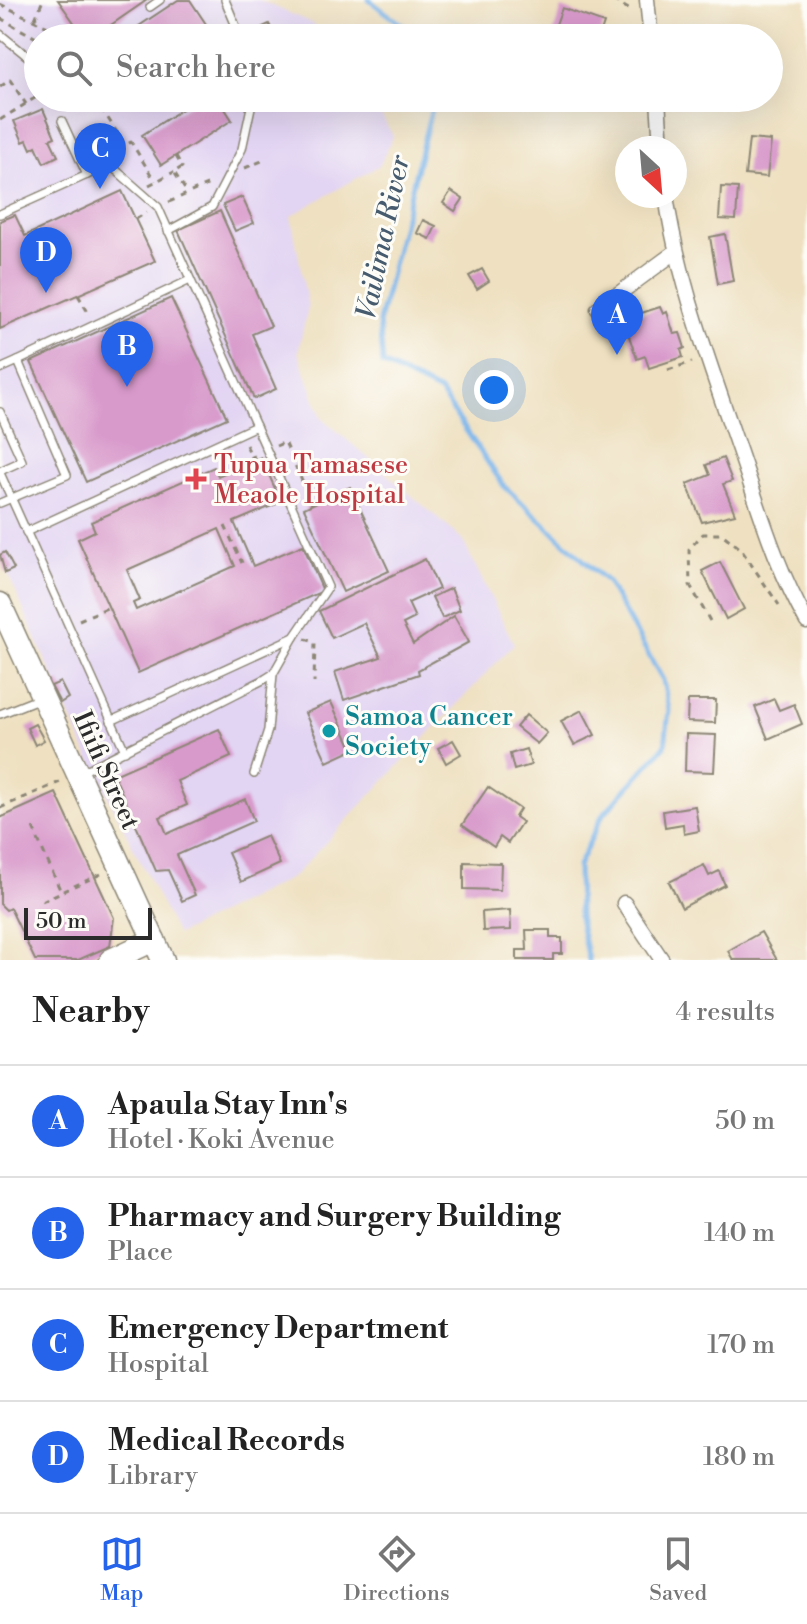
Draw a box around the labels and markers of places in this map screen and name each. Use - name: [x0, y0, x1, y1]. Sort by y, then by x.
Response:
- pin: C: [74, 123, 126, 189]
- pin: D: [20, 227, 72, 293]
- pin: A: [591, 289, 643, 355]
- pin: B: [101, 321, 153, 387]
- place label: Tupua Tamasese Meaole Hospital: [214, 449, 408, 511]
- marker: Tupua Tamasese Meaole Hospital: [185, 468, 207, 490]
- place label: Samoa Cancer Society: [345, 701, 513, 763]
- marker: Samoa Cancer Society: [320, 722, 338, 740]

